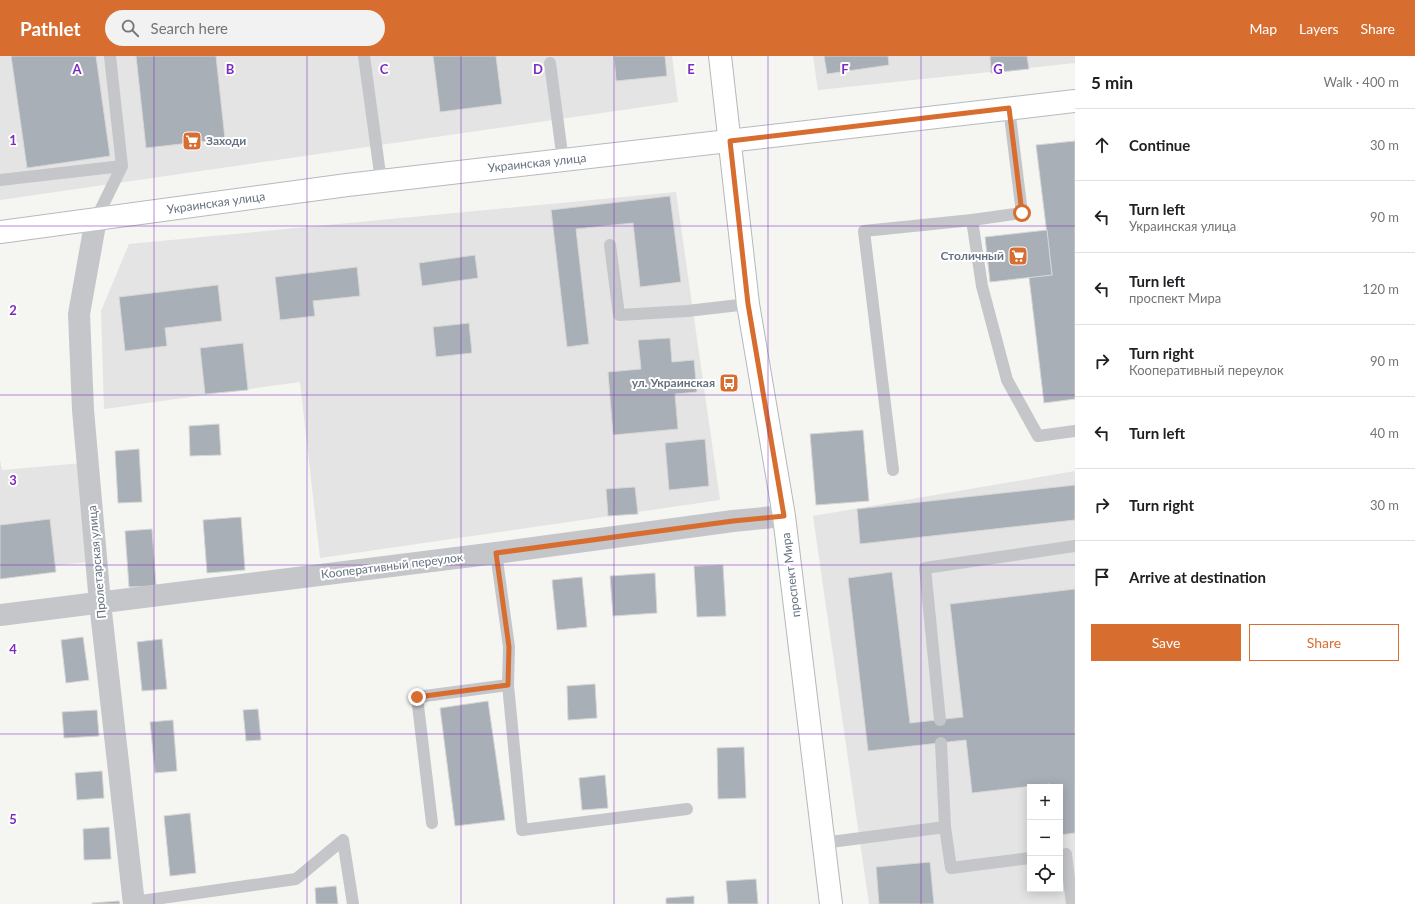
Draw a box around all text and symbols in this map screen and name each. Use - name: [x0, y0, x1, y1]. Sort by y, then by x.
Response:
- search box: [105, 10, 385, 46]
- text: Pathlet: [20, 17, 81, 40]
- icon: search: [119, 17, 141, 39]
- text: Search here: [151, 19, 228, 37]
- text: Map: [1249, 20, 1277, 37]
- text: Layers: [1299, 20, 1339, 37]
- text: Share: [1361, 20, 1395, 37]
- text: A: [71, 61, 82, 77]
- text: B: [226, 61, 235, 77]
- text: C: [380, 61, 389, 77]
- text: D: [533, 61, 543, 77]
- text: E: [687, 61, 695, 77]
- text: F: [841, 61, 849, 77]
- text: G: [993, 61, 1003, 77]
- text: 5 min: [1091, 72, 1133, 93]
- text: Walk · 400 m: [1323, 74, 1399, 90]
- supermarket icon: Заходи: [181, 130, 203, 152]
- text: 1: [9, 132, 17, 148]
- place label: Заходи: [206, 133, 246, 148]
- icon: ahead: [1091, 134, 1113, 156]
- text: Continue: [1129, 136, 1190, 154]
- text: 30 m: [1370, 137, 1399, 153]
- street label: Украинская улица: [487, 150, 587, 175]
- street label: Украинская улица: [166, 188, 266, 217]
- text: Turn left: [1129, 200, 1185, 218]
- route start: [1013, 204, 1031, 222]
- icon: left: [1091, 206, 1113, 228]
- text: 90 m: [1370, 209, 1399, 225]
- text: Украинская улица: [1129, 218, 1236, 234]
- supermarket icon: Столичный: [1007, 245, 1029, 267]
- place label: Столичный: [940, 248, 1004, 263]
- text: Turn left: [1129, 272, 1185, 290]
- icon: left: [1091, 278, 1113, 300]
- text: 120 m: [1362, 281, 1399, 297]
- text: проспект Мира: [1129, 290, 1221, 306]
- text: 2: [9, 302, 17, 318]
- text: Turn right: [1129, 344, 1194, 362]
- icon: right: [1091, 350, 1113, 372]
- text: 90 m: [1370, 353, 1399, 369]
- text: Кооперативный переулок: [1129, 362, 1284, 378]
- bus stop icon: ул. Украинская: [718, 372, 740, 394]
- place label: ул. Украинская: [632, 375, 715, 390]
- icon: left: [1091, 422, 1113, 444]
- text: Turn left: [1129, 424, 1185, 442]
- text: 40 m: [1370, 425, 1399, 441]
- text: 3: [9, 472, 17, 488]
- icon: right: [1091, 494, 1113, 516]
- text: Turn right: [1129, 496, 1194, 514]
- text: 30 m: [1370, 497, 1399, 513]
- street label: Пролетарская улица: [84, 505, 109, 619]
- street label: проспект Мира: [778, 532, 803, 618]
- street label: Кооперативный переулок: [320, 549, 464, 582]
- icon: arrive: [1091, 566, 1113, 588]
- text: Arrive at destination: [1129, 568, 1266, 586]
- button: Save: [1091, 624, 1241, 661]
- button: Share: [1249, 624, 1399, 661]
- text: 4: [9, 641, 17, 657]
- route end: [408, 688, 426, 706]
- map controls: [1027, 784, 1063, 892]
- button: +: [1027, 784, 1063, 820]
- text: 5: [9, 811, 17, 827]
- button: −: [1027, 820, 1063, 856]
- button: locate: [1027, 856, 1063, 892]

